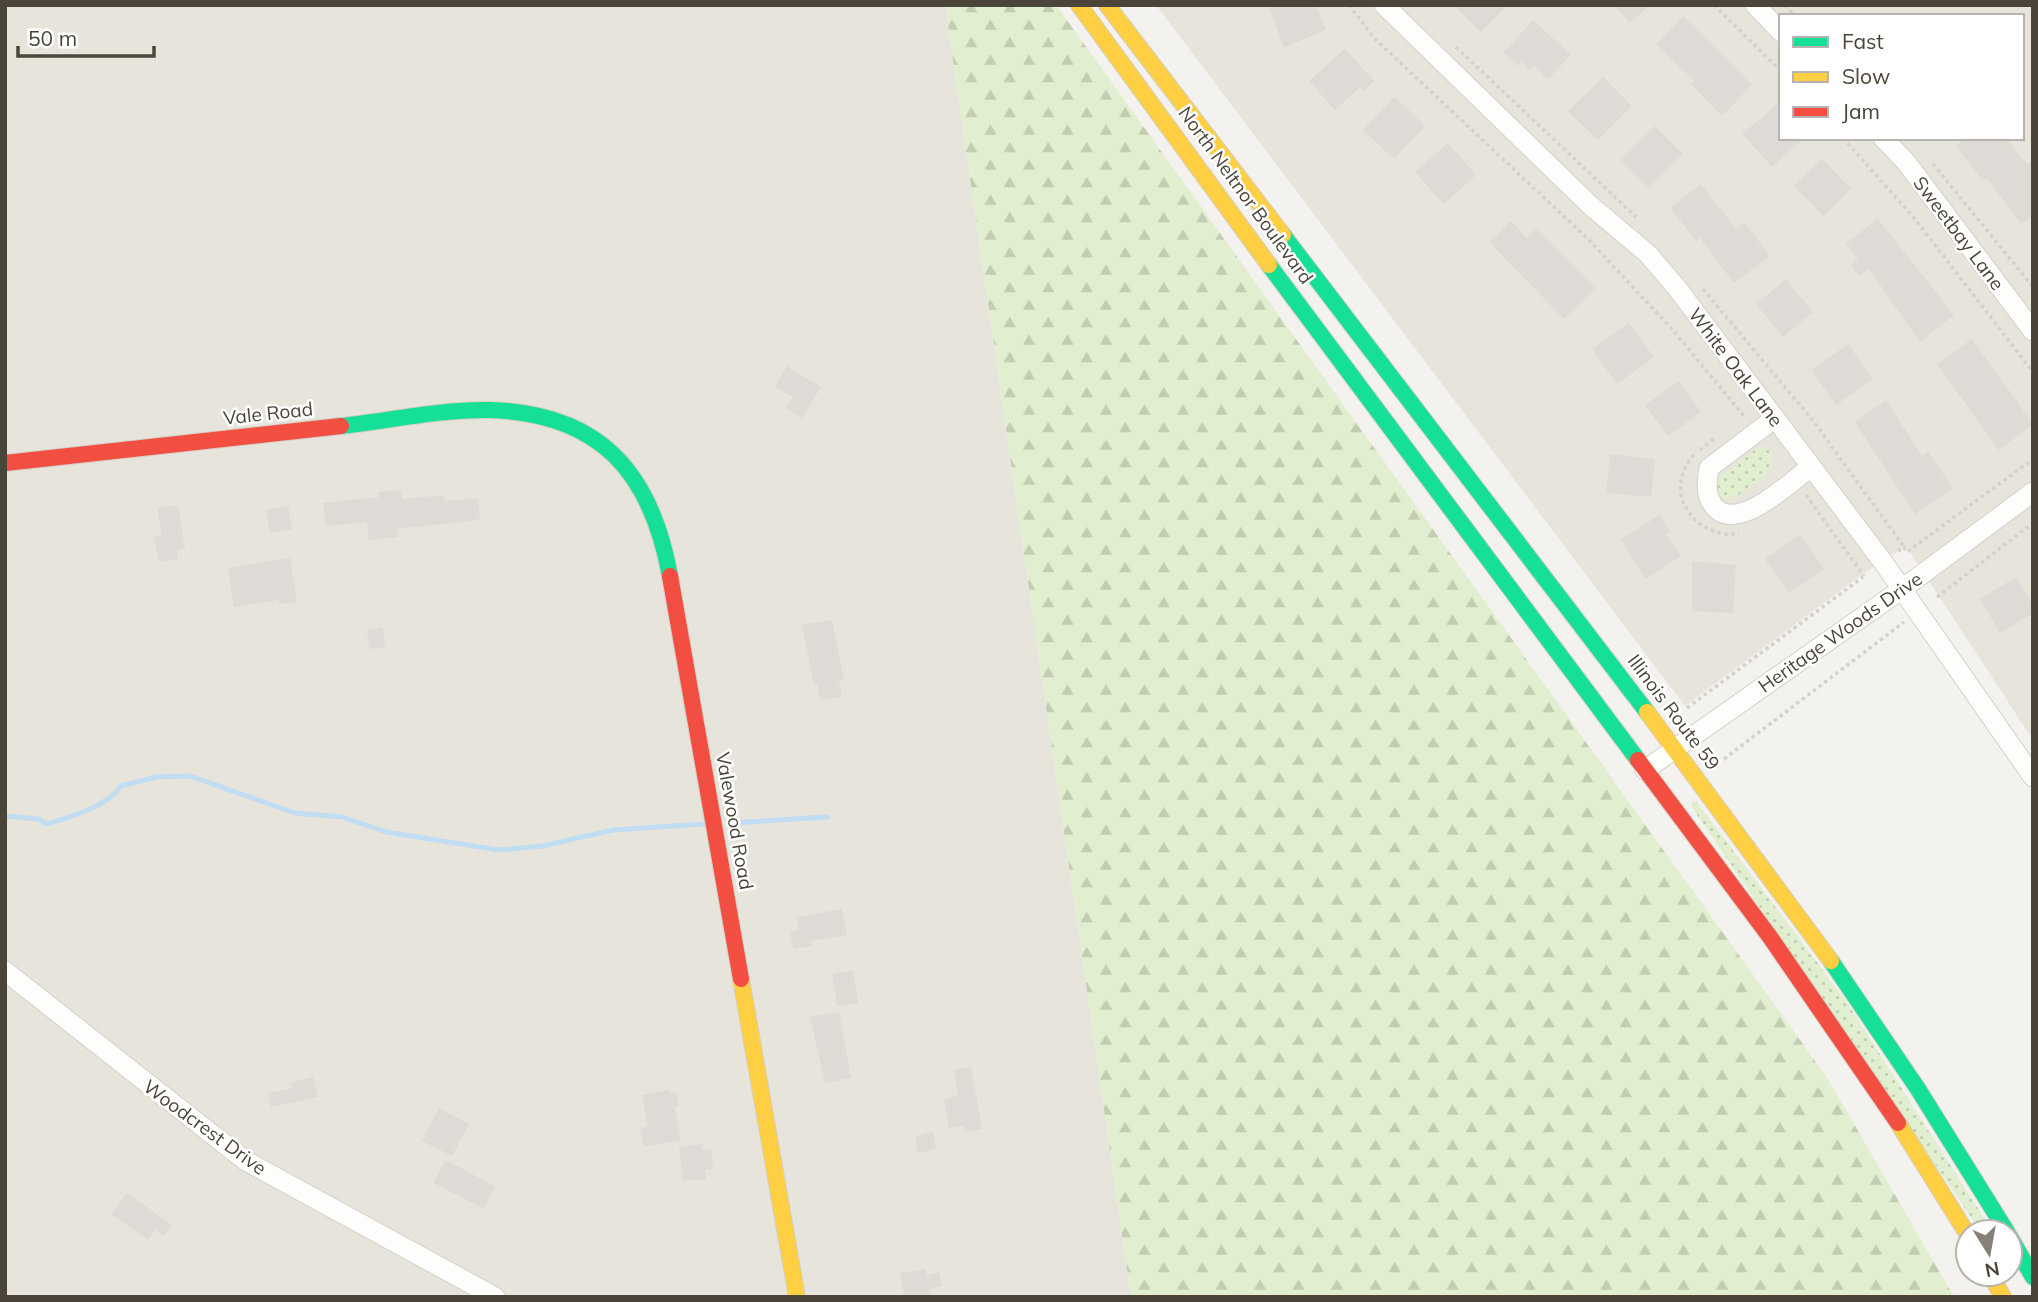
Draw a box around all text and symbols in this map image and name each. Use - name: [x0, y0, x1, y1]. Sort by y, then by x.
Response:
- scale bar: [18, 14, 154, 58]
- legend: [1779, 14, 2024, 140]
- text: 50 m: [28, 25, 77, 51]
- text: Fast: [1842, 28, 1884, 54]
- text: Slow: [1842, 63, 1890, 89]
- text: Jam: [1842, 98, 1880, 124]
- street label: North Neltnor Boulevard: [1173, 102, 1319, 288]
- street label: Sweetbay Lane: [1908, 171, 2010, 295]
- street label: White Oak Lane: [1683, 303, 1789, 431]
- street label: Vale Road: [222, 396, 314, 430]
- street label: Heritage Woods Drive: [1753, 566, 1927, 698]
- street label: Illinois Route 59: [1623, 649, 1725, 775]
- street label: Valewood Road: [711, 750, 759, 892]
- street label: Woodcrest Drive: [139, 1074, 271, 1180]
- north arrow: [1954, 1218, 2024, 1288]
- text: N: [1983, 1257, 2002, 1283]

